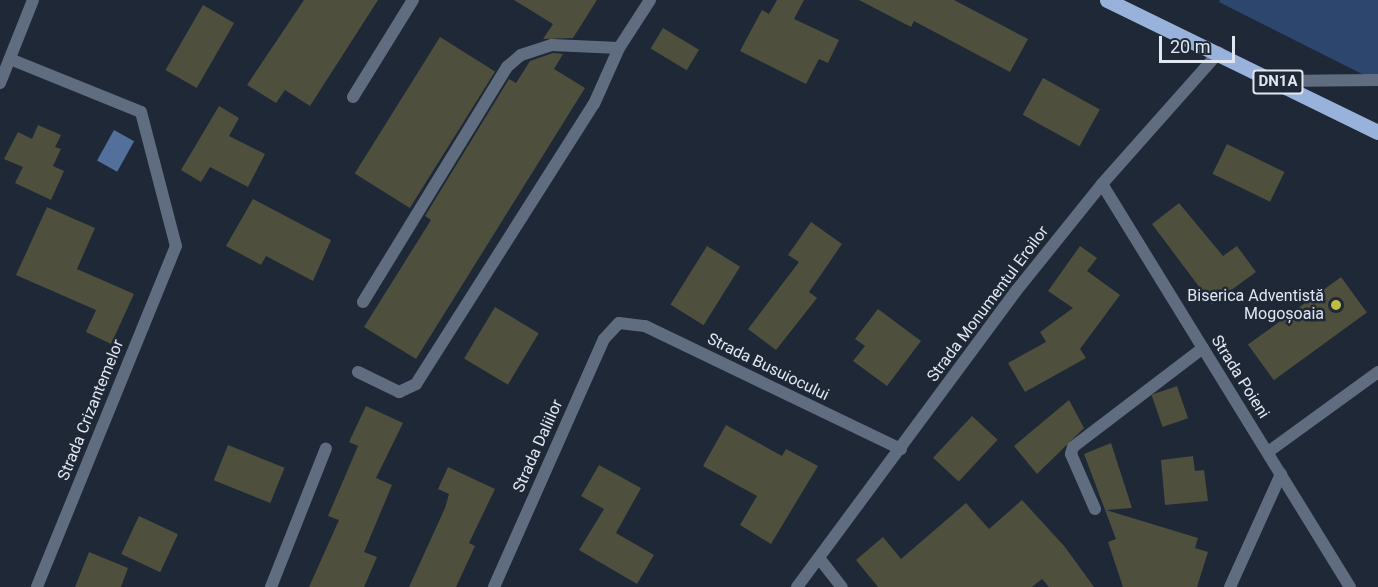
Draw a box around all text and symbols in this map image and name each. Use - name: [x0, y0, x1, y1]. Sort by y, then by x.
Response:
- scale bar: [1162, 24, 1238, 62]
- text: 20 m: [1170, 36, 1210, 57]
- road number: DN1A: [1251, 70, 1305, 94]
- street label: Strada Monumentul Eroilor: [923, 222, 1053, 386]
- place label: Biserica Adventistă Mogoșoaia: [1187, 286, 1324, 324]
- marker: Biserica Adventistă Mogoșoaia: [1329, 298, 1343, 312]
- street label: Strada Busuiocului: [704, 329, 832, 405]
- street label: Strada Poieni: [1207, 332, 1273, 422]
- street label: Strada Crizantemelor: [54, 337, 128, 483]
- street label: Strada Daliilor: [509, 397, 567, 495]

